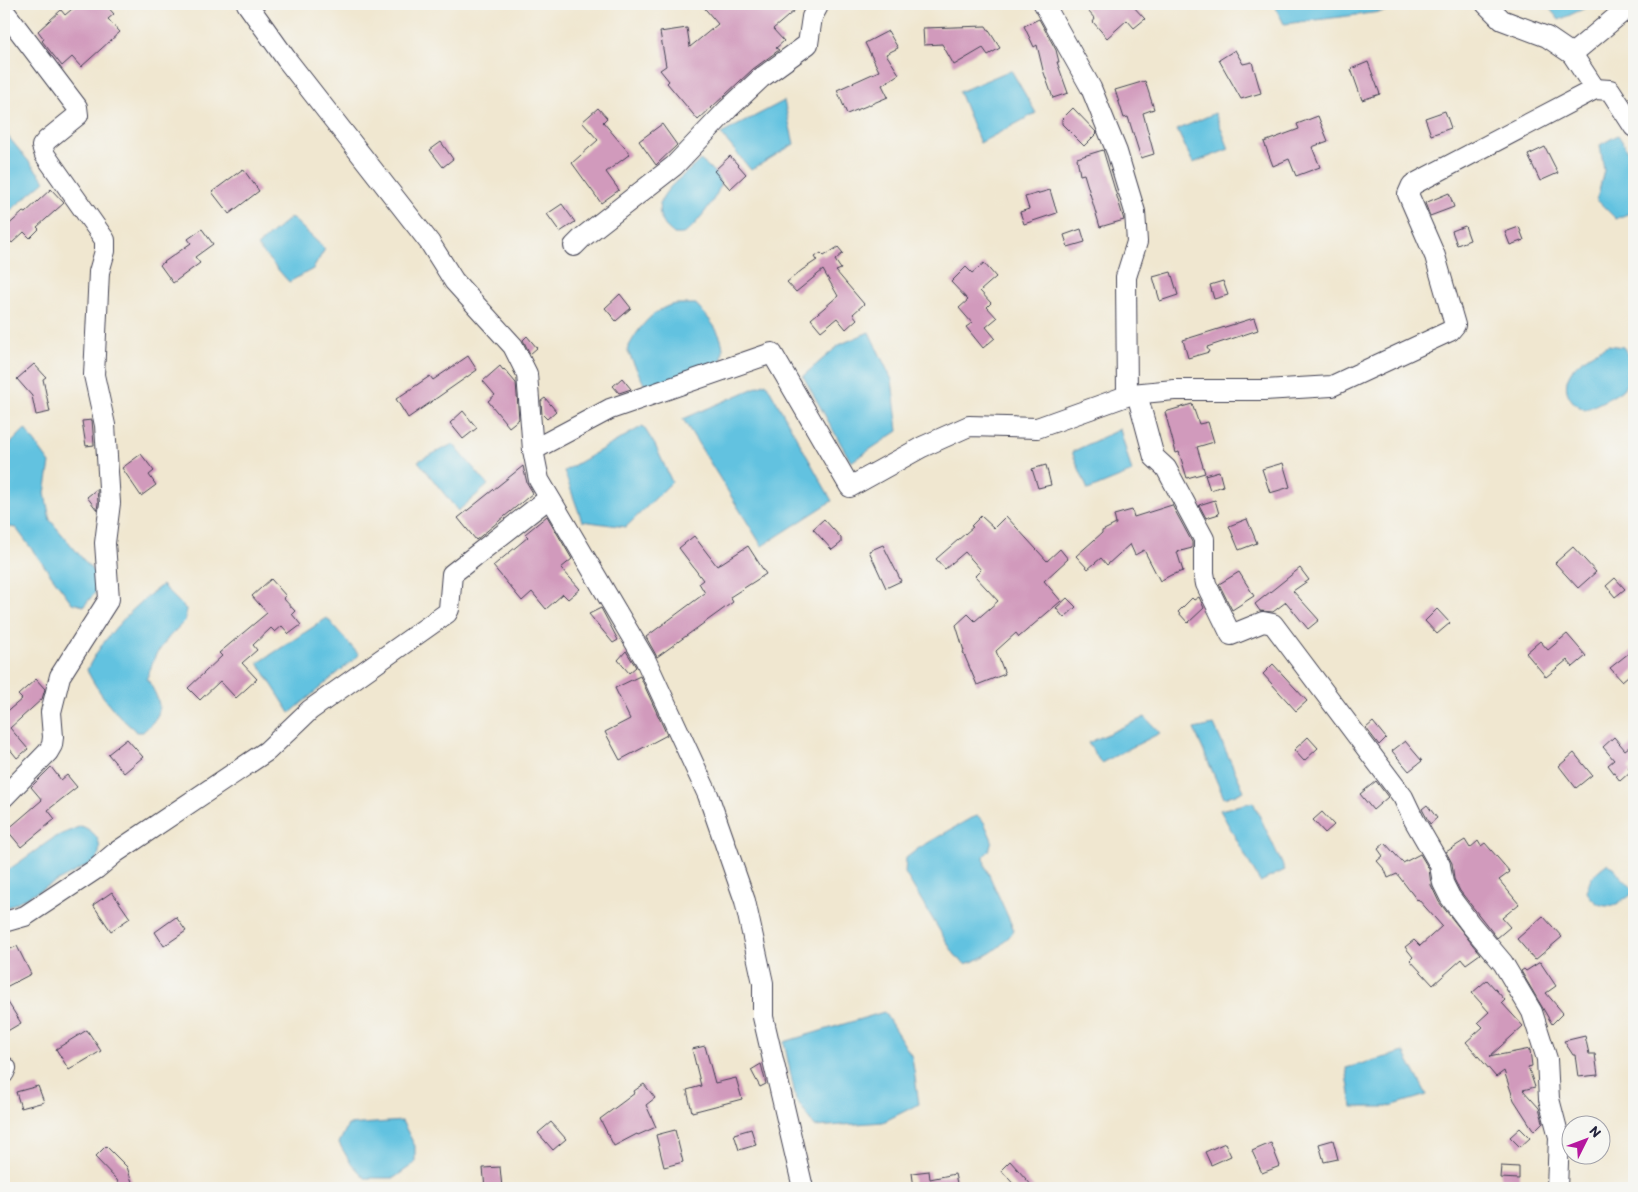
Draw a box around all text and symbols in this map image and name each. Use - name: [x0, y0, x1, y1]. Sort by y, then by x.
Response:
- north arrow: [1560, 1114, 1610, 1164]
- text: N: [1586, 1122, 1605, 1141]

